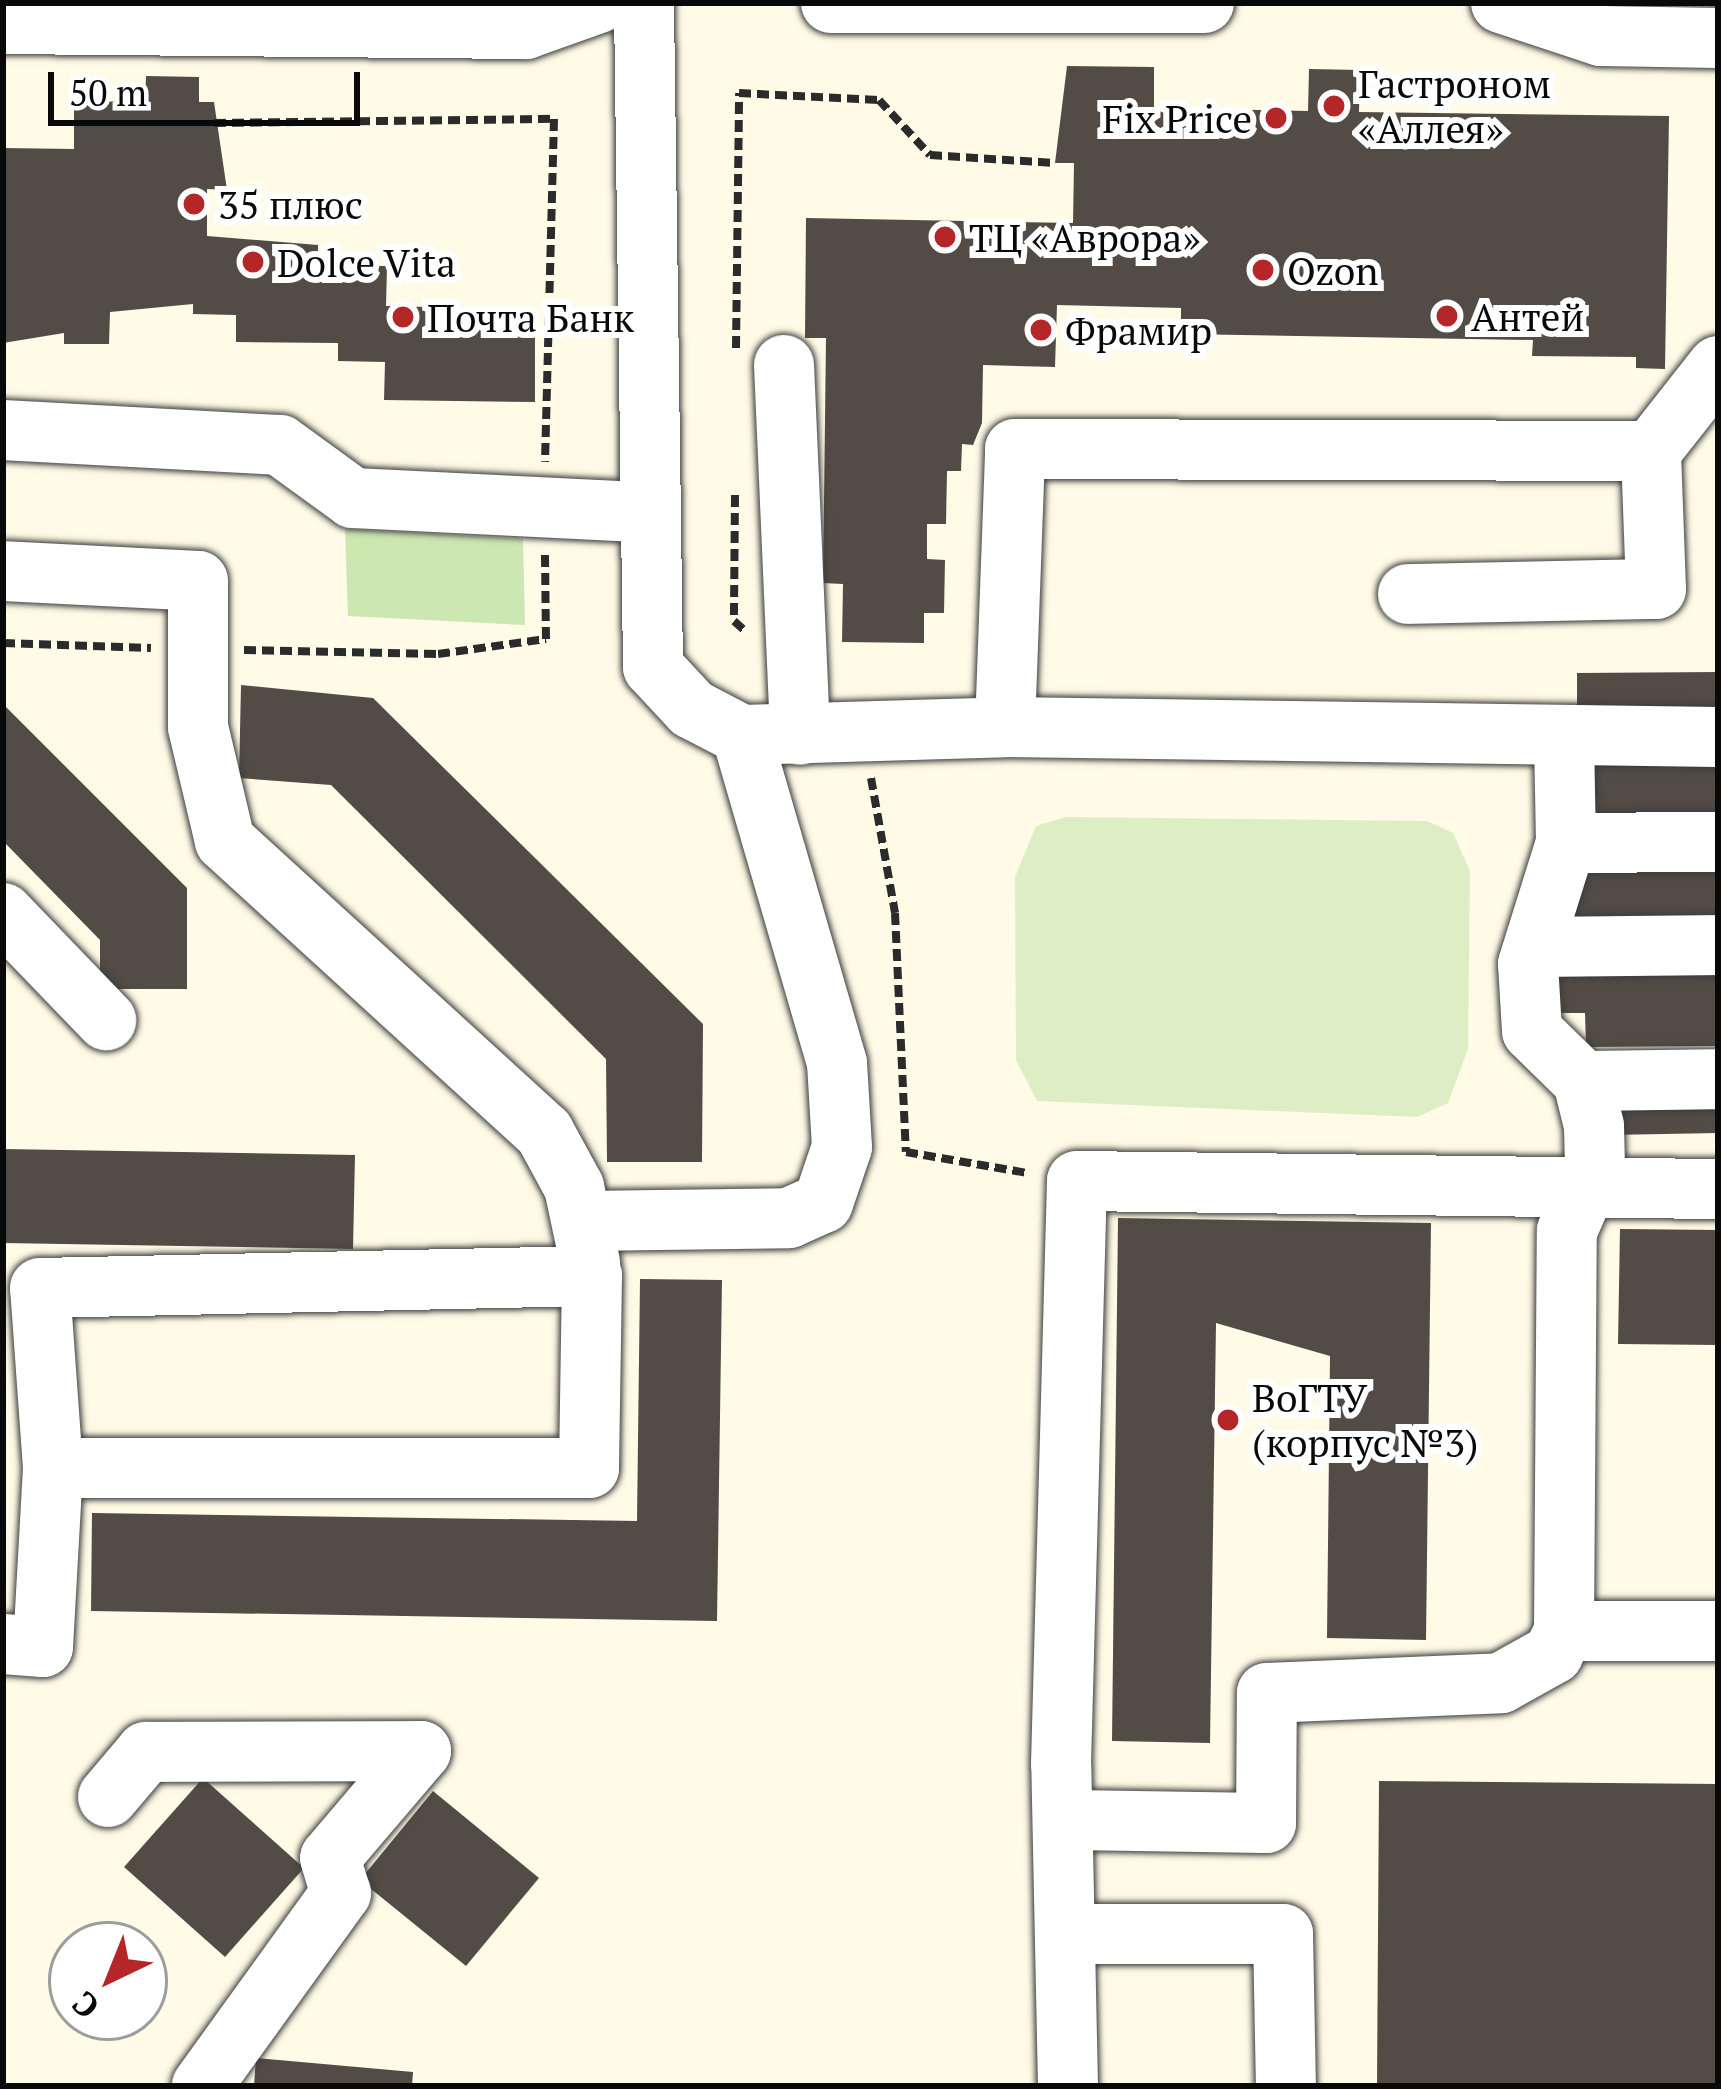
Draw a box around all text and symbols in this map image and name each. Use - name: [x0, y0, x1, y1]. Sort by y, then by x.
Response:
- scale bar: [54, 48, 366, 122]
- place label: Гастроном «Аллея»: [1358, 61, 1551, 152]
- text: 50 m: [69, 69, 147, 116]
- marker: Гастроном «Аллея»: [1321, 93, 1347, 119]
- place label: Fix Price: [1102, 95, 1252, 141]
- marker: Fix Price: [1263, 105, 1289, 131]
- place label: 35 плюс: [218, 181, 363, 227]
- marker: 35 плюс: [181, 191, 207, 217]
- place label: ТЦ «Аврора»: [969, 214, 1201, 260]
- marker: ТЦ «Аврора»: [932, 224, 958, 250]
- place label: Dolce Vita: [277, 239, 457, 285]
- place label: Ozon: [1287, 247, 1378, 293]
- marker: Dolce Vita: [240, 249, 266, 275]
- marker: Ozon: [1250, 257, 1276, 283]
- place label: Антей: [1471, 293, 1584, 339]
- place label: Почта Банк: [427, 294, 634, 340]
- marker: Антей: [1434, 303, 1460, 329]
- marker: Почта Банк: [390, 304, 416, 330]
- place label: Фрамир: [1065, 307, 1212, 353]
- marker: Фрамир: [1028, 317, 1054, 343]
- place label: ВоГТУ (корпус №3): [1252, 1375, 1478, 1466]
- marker: ВоГТУ (корпус №3): [1215, 1407, 1241, 1433]
- north arrow: [48, 1921, 168, 2041]
- text: С: [63, 1982, 108, 2029]

